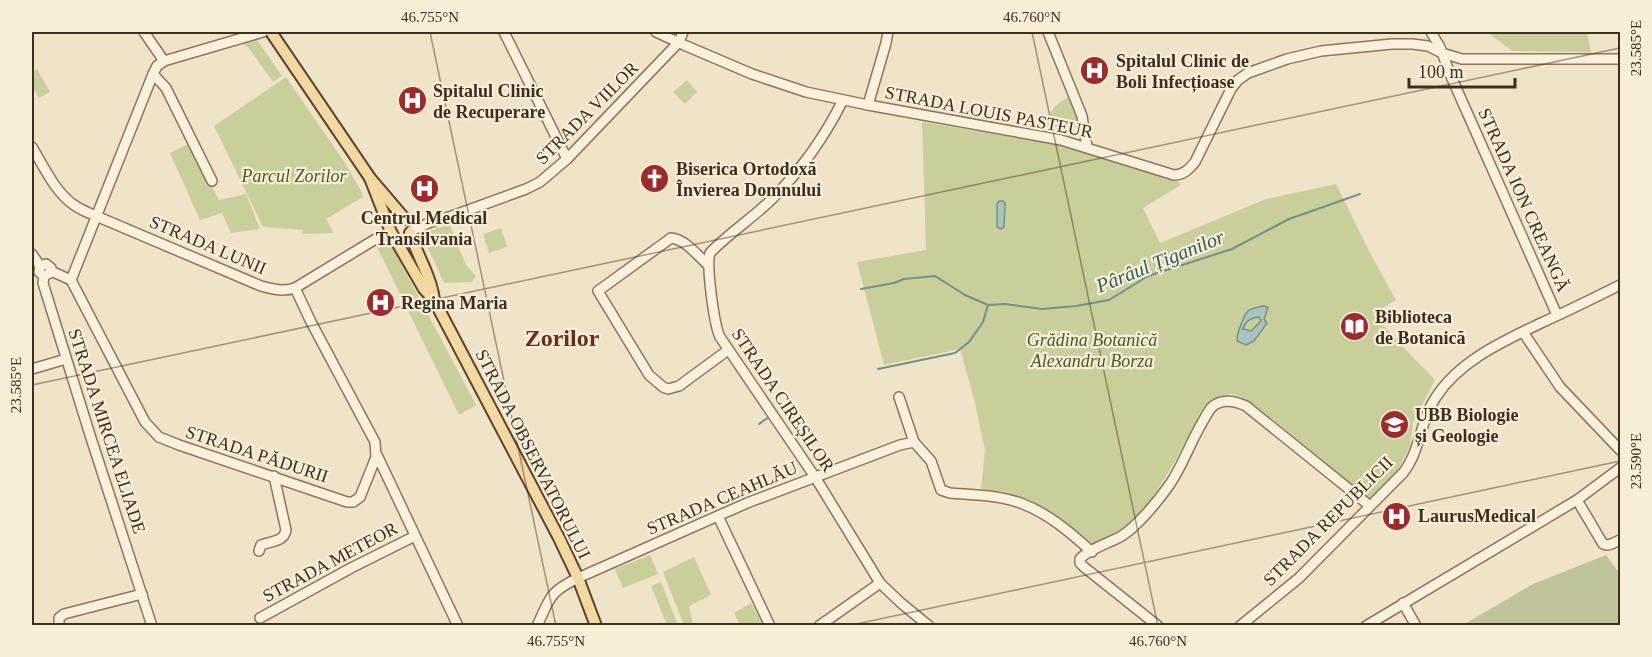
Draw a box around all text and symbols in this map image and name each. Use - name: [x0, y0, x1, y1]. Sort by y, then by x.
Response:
- text: 46.755°N: [401, 9, 459, 25]
- text: 46.760°N: [1003, 9, 1061, 25]
- text: 23.585°E: [1628, 20, 1644, 76]
- place label: Spitalul Clinic de Boli Infecțioase: [1116, 51, 1249, 93]
- scale bar: [1409, 51, 1516, 89]
- hospital icon: Spitalul Clinic de Boli Infecțioase: [1079, 55, 1111, 87]
- street label: STRADA VIILOR: [532, 58, 642, 168]
- text: 100 m: [1418, 62, 1464, 82]
- place label: Spitalul Clinic de Recuperare: [433, 81, 545, 122]
- street label: STRADA LOUIS PASTEUR: [883, 82, 1095, 142]
- hospital icon: Spitalul Clinic de Recuperare: [396, 85, 428, 117]
- street label: STRADA ION CREANGĂ: [1474, 105, 1574, 295]
- place label: Biserica Ortodoxă Învierea Domnului: [676, 159, 821, 200]
- church icon: Biserica Ortodoxă Învierea Domnului: [639, 163, 671, 195]
- park label: Parcul Zorilor: [241, 166, 347, 186]
- hospital icon: Centrul Medical Transilvania: [408, 173, 440, 205]
- place label: Centrul Medical Transilvania: [361, 208, 487, 249]
- street label: STRADA LUNII: [147, 211, 269, 279]
- water label: Pârâul Țiganilor: [1092, 225, 1228, 298]
- hospital icon: Regina Maria: [364, 287, 396, 319]
- place label: Regina Maria: [401, 293, 507, 313]
- place label: Biblioteca de Botanică: [1375, 307, 1466, 348]
- library icon: Biblioteca de Botanică: [1338, 311, 1370, 343]
- district label: Zorilor: [525, 325, 600, 351]
- street label: STRADA CIREȘILOR: [728, 325, 838, 475]
- street label: STRADA MIRCEA ELIADE: [64, 326, 150, 536]
- park label: Grădina Botanică Alexandru Borza: [1027, 330, 1157, 371]
- street label: STRADA OBSERVATORULUI: [471, 346, 595, 562]
- text: 23.585°E: [8, 357, 24, 413]
- place label: UBB Biologie și Geologie: [1415, 405, 1519, 447]
- school or university icon: UBB Biologie și Geologie: [1378, 409, 1410, 441]
- street label: STRADA PĂDURII: [183, 422, 331, 486]
- text: 23.590°E: [1628, 433, 1644, 489]
- street label: STRADA REPUBLICII: [1259, 452, 1397, 590]
- street label: STRADA CEAHLĂU: [644, 457, 800, 539]
- hospital icon: LaurusMedical: [1381, 500, 1413, 532]
- place label: LaurusMedical: [1418, 506, 1536, 526]
- street label: STRADA METEOR: [259, 518, 401, 606]
- text: 46.755°N: [527, 633, 585, 649]
- text: 46.760°N: [1129, 633, 1187, 649]

